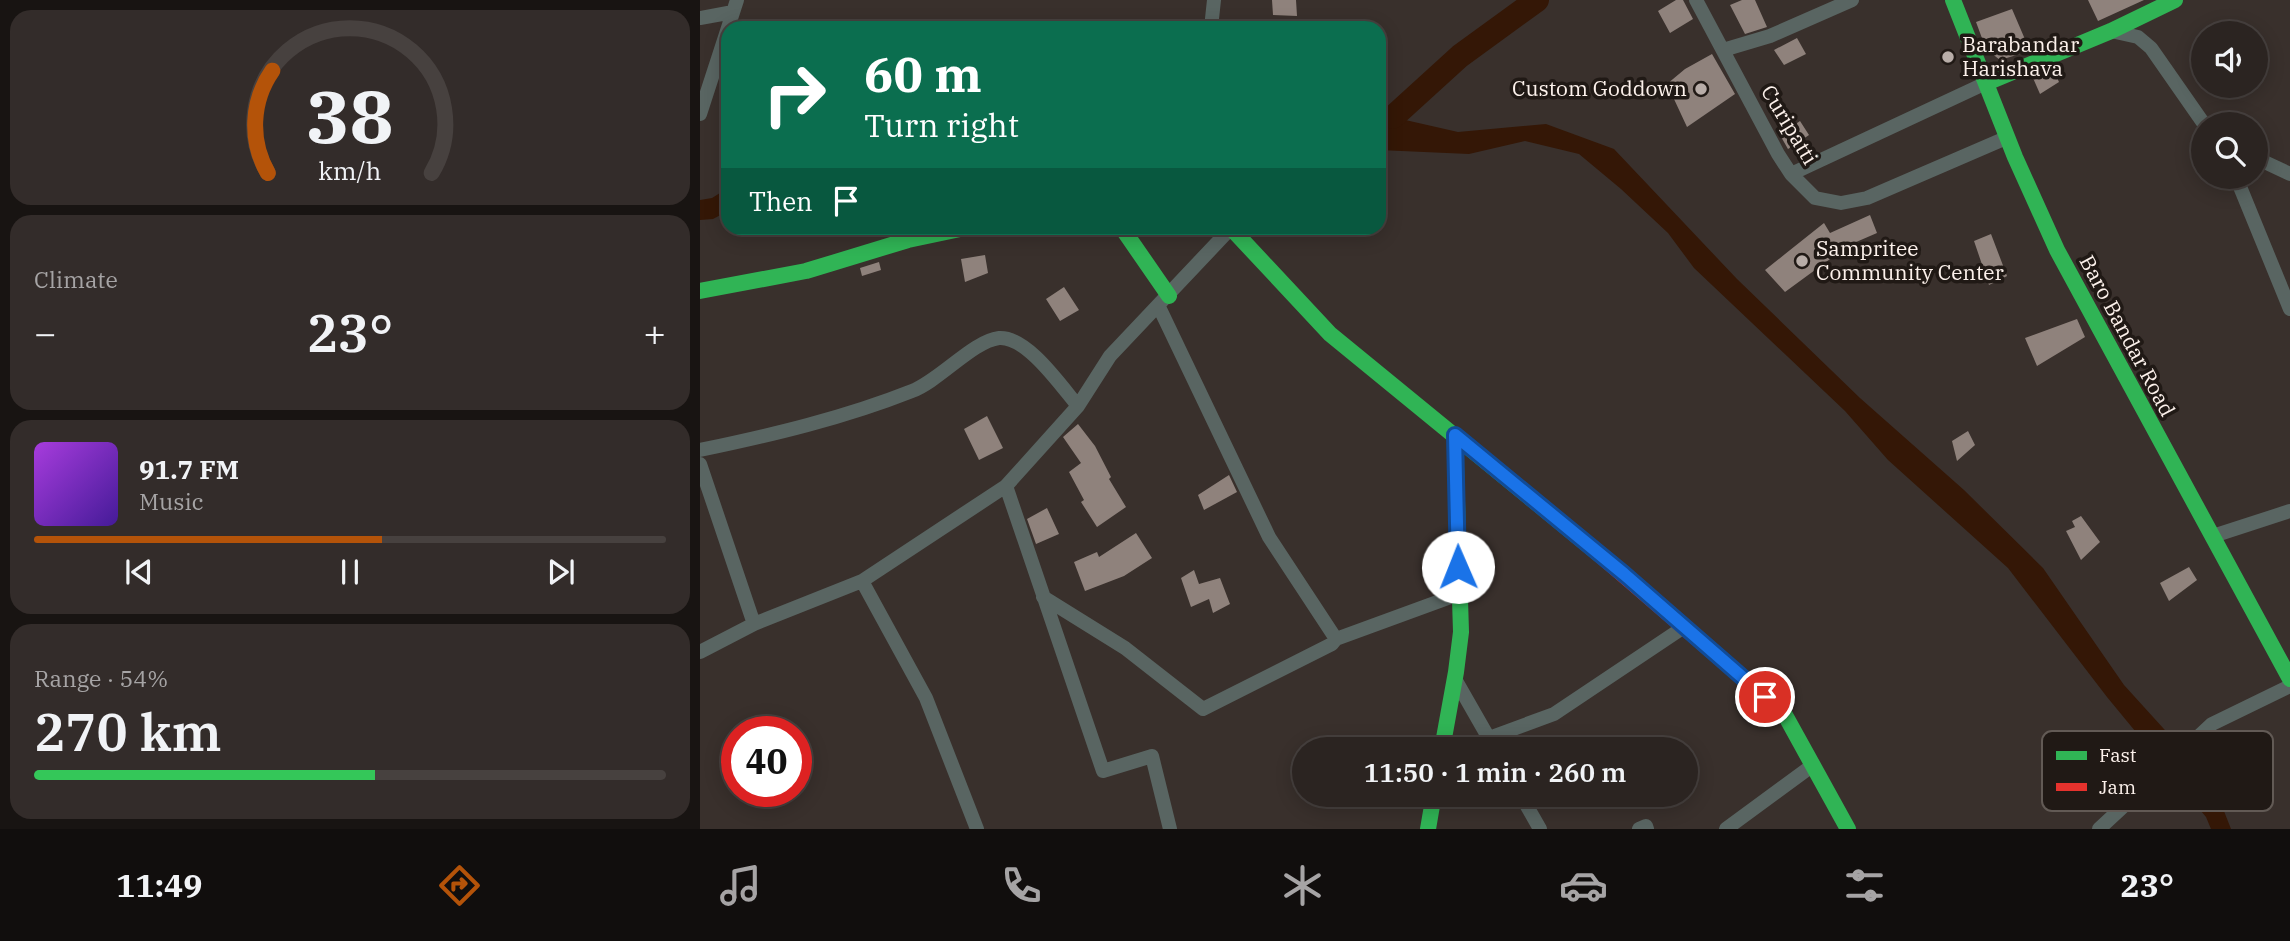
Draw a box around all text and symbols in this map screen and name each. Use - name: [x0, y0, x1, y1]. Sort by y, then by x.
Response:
- map controls: [2191, 21, 2268, 189]
- button: sound: [2191, 21, 2268, 98]
- place label: Barabandar Harishava: [1962, 30, 2080, 82]
- text: 60 m: [864, 42, 982, 105]
- icon: right: [749, 49, 840, 140]
- marker: Barabandar Harishava: [1940, 49, 1956, 65]
- text: 38: [306, 69, 394, 164]
- place label: Custom Goddown: [1512, 74, 1687, 102]
- street label: Curipatti: [1755, 80, 1825, 169]
- marker: Custom Goddown: [1693, 81, 1709, 97]
- text: Turn right: [864, 104, 1019, 146]
- button: search: [2191, 112, 2268, 189]
- text: km/h: [318, 154, 382, 187]
- icon: arrive: [827, 182, 865, 220]
- text: Then: [749, 184, 813, 218]
- place label: Sampritee Community Center: [1816, 234, 2005, 286]
- street label: Baro Bandar Road: [2074, 250, 2182, 421]
- marker: Sampritee Community Center: [1794, 253, 1810, 269]
- text: Climate: [34, 264, 118, 294]
- text: 23°: [307, 299, 393, 366]
- text: −: [34, 308, 57, 357]
- text: +: [643, 308, 666, 357]
- text: 91.7 FM: [139, 452, 239, 486]
- text: Music: [139, 486, 204, 516]
- position arrow: [1421, 530, 1495, 604]
- icon: previous: [120, 553, 158, 591]
- icon: pause: [331, 553, 369, 591]
- icon: next: [542, 553, 580, 591]
- text: Range · 54%: [34, 663, 168, 693]
- pin: [1735, 667, 1795, 727]
- icon: arrive: [1746, 678, 1784, 716]
- text: 270 km: [34, 698, 222, 765]
- speed limit sign: 40: [721, 716, 812, 807]
- legend: [2042, 731, 2273, 811]
- text: Fast: [2099, 743, 2137, 767]
- text: 11:50 · 1 min · 260 m: [1364, 755, 1626, 789]
- text: Jam: [2099, 775, 2136, 799]
- icon: directions: [435, 861, 484, 910]
- icon: music: [716, 861, 765, 910]
- icon: phone: [997, 861, 1046, 910]
- icon: climate: [1278, 861, 1327, 910]
- icon: car: [1559, 861, 1608, 910]
- icon: filters: [1840, 861, 1889, 910]
- text: 11:49: [116, 864, 203, 906]
- text: 23°: [2121, 864, 2174, 906]

